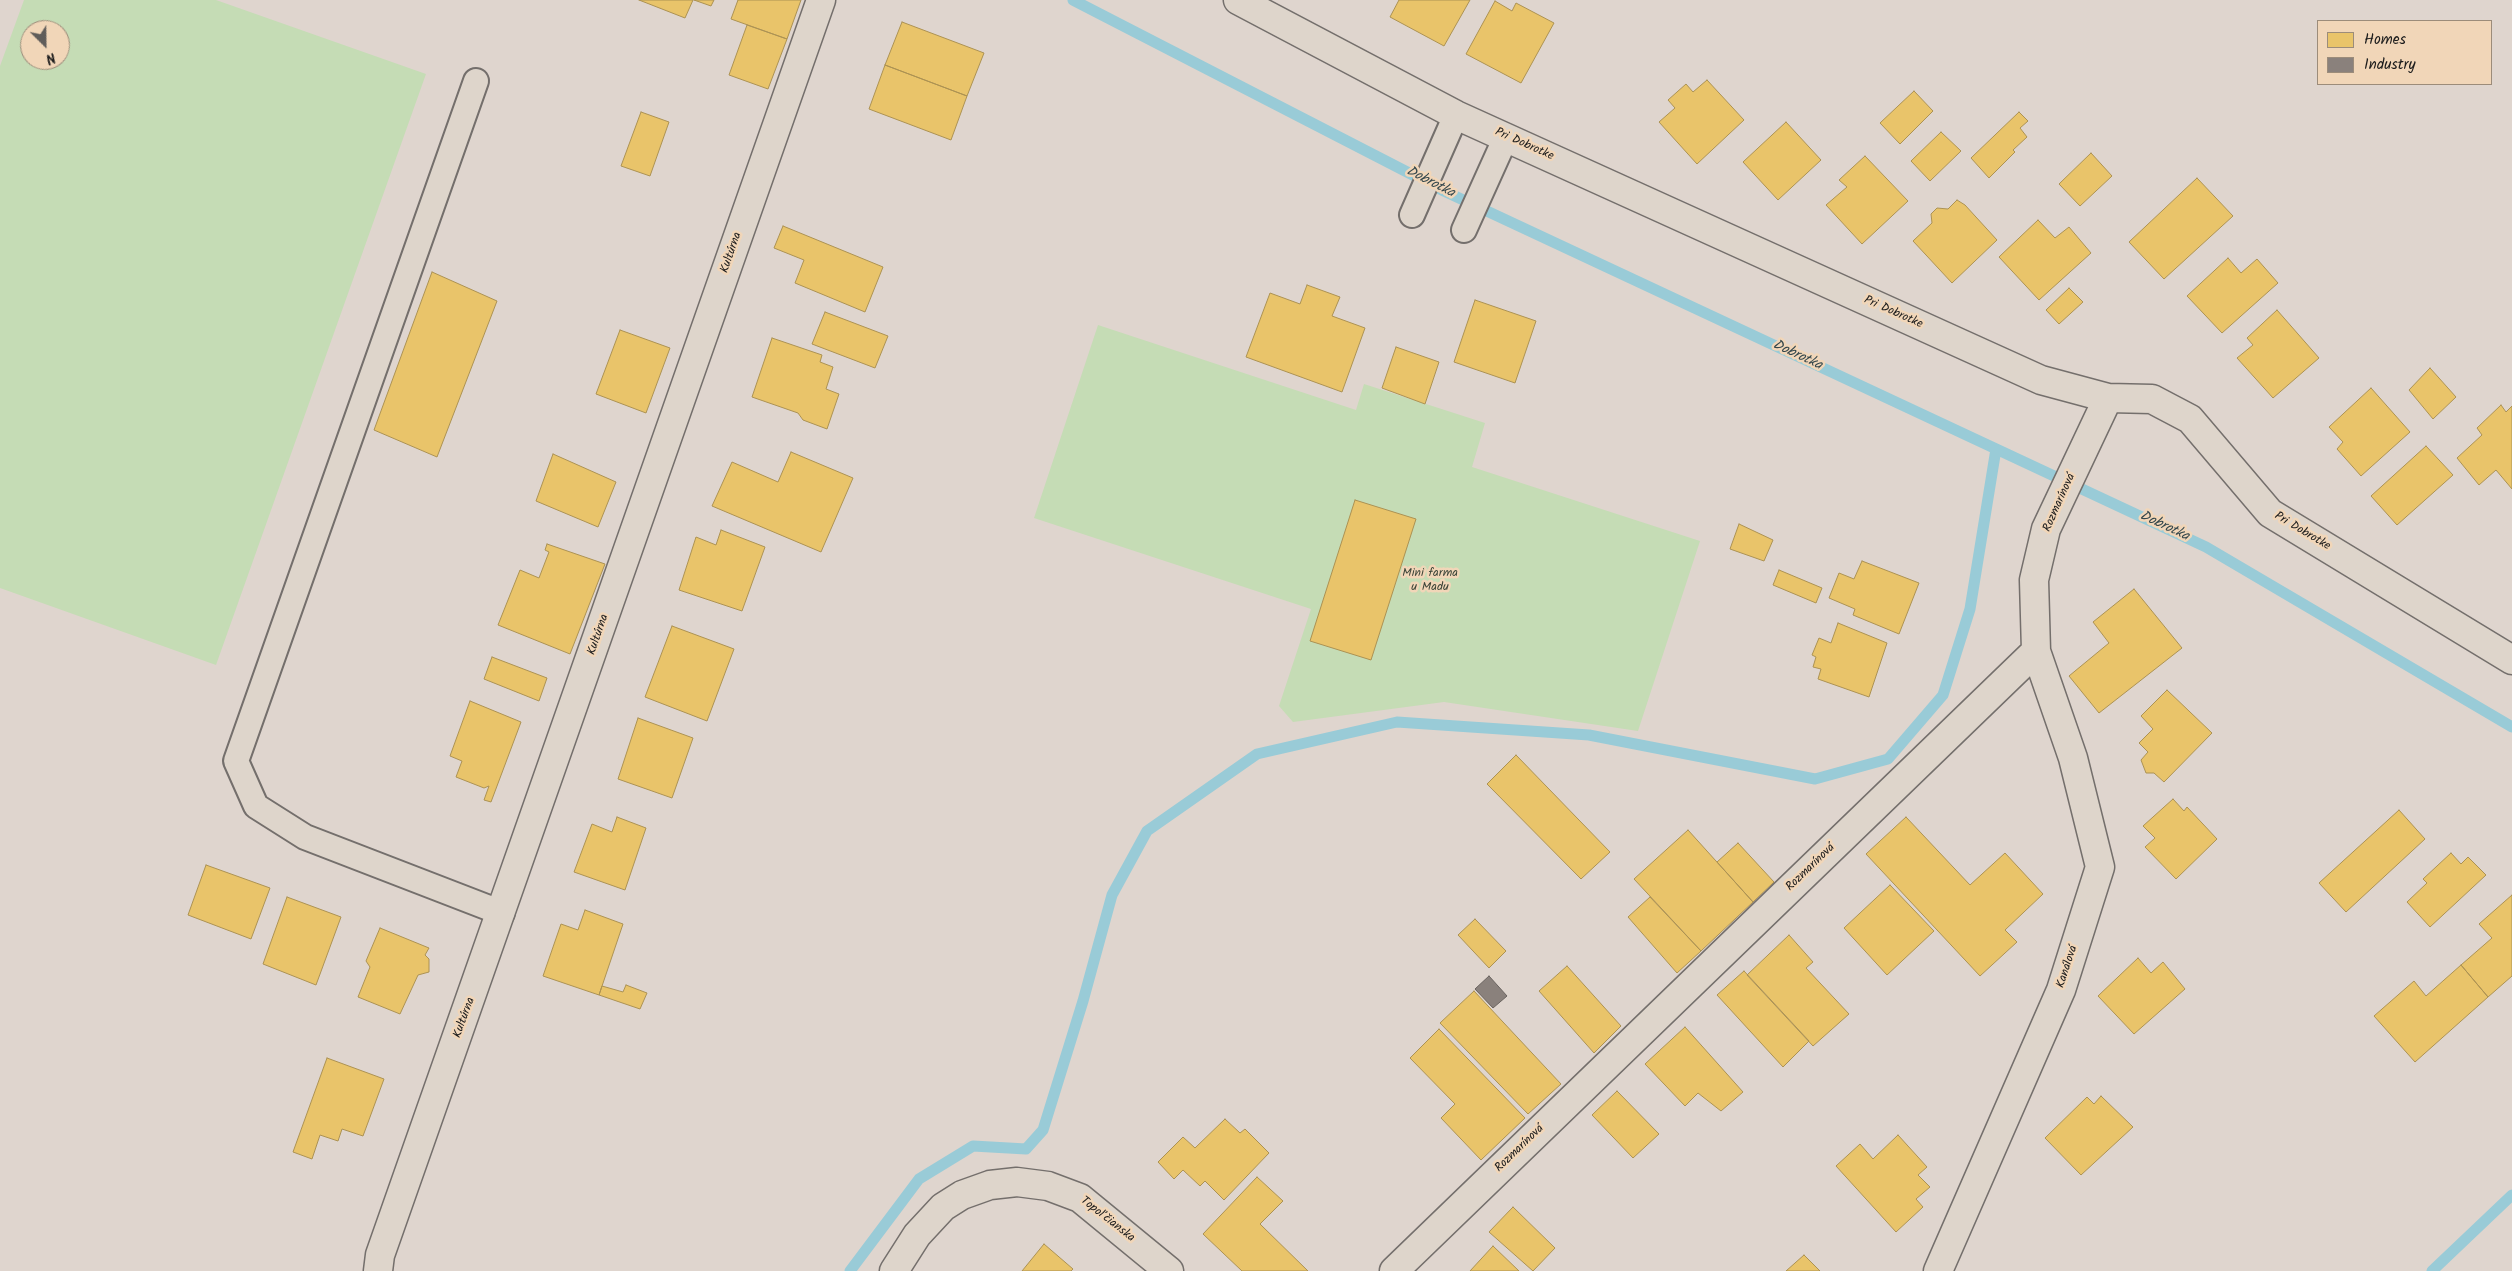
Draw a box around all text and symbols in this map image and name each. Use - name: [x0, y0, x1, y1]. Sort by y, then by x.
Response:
- north arrow: [20, 20, 70, 70]
- legend: [2317, 20, 2492, 85]
- text: Homes: [2364, 28, 2406, 52]
- text: N: [42, 46, 59, 70]
- text: Industry: [2364, 53, 2416, 77]
- street label: Pri Dobrotke: [1492, 126, 1556, 164]
- water label: Dobrotka: [1403, 164, 1457, 202]
- street label: Kultúrna: [718, 231, 746, 275]
- street label: Pri Dobrotke: [1861, 294, 1925, 332]
- water label: Dobrotka: [1770, 337, 1824, 375]
- street label: Rozmarínová: [2041, 472, 2079, 534]
- water label: Dobrotka: [2137, 508, 2191, 546]
- street label: Pri Dobrotke: [2271, 510, 2333, 554]
- park label: Mini farma u Madu: [1402, 567, 1458, 595]
- street label: Kultúrna: [585, 613, 613, 657]
- street label: Rozmarínová: [1784, 841, 1838, 895]
- street label: Kanálová: [2054, 944, 2082, 990]
- street label: Kultúrna: [451, 996, 479, 1040]
- street label: Rozmarínová: [1493, 1122, 1547, 1176]
- street label: Topoľčianska: [1077, 1194, 1137, 1246]

